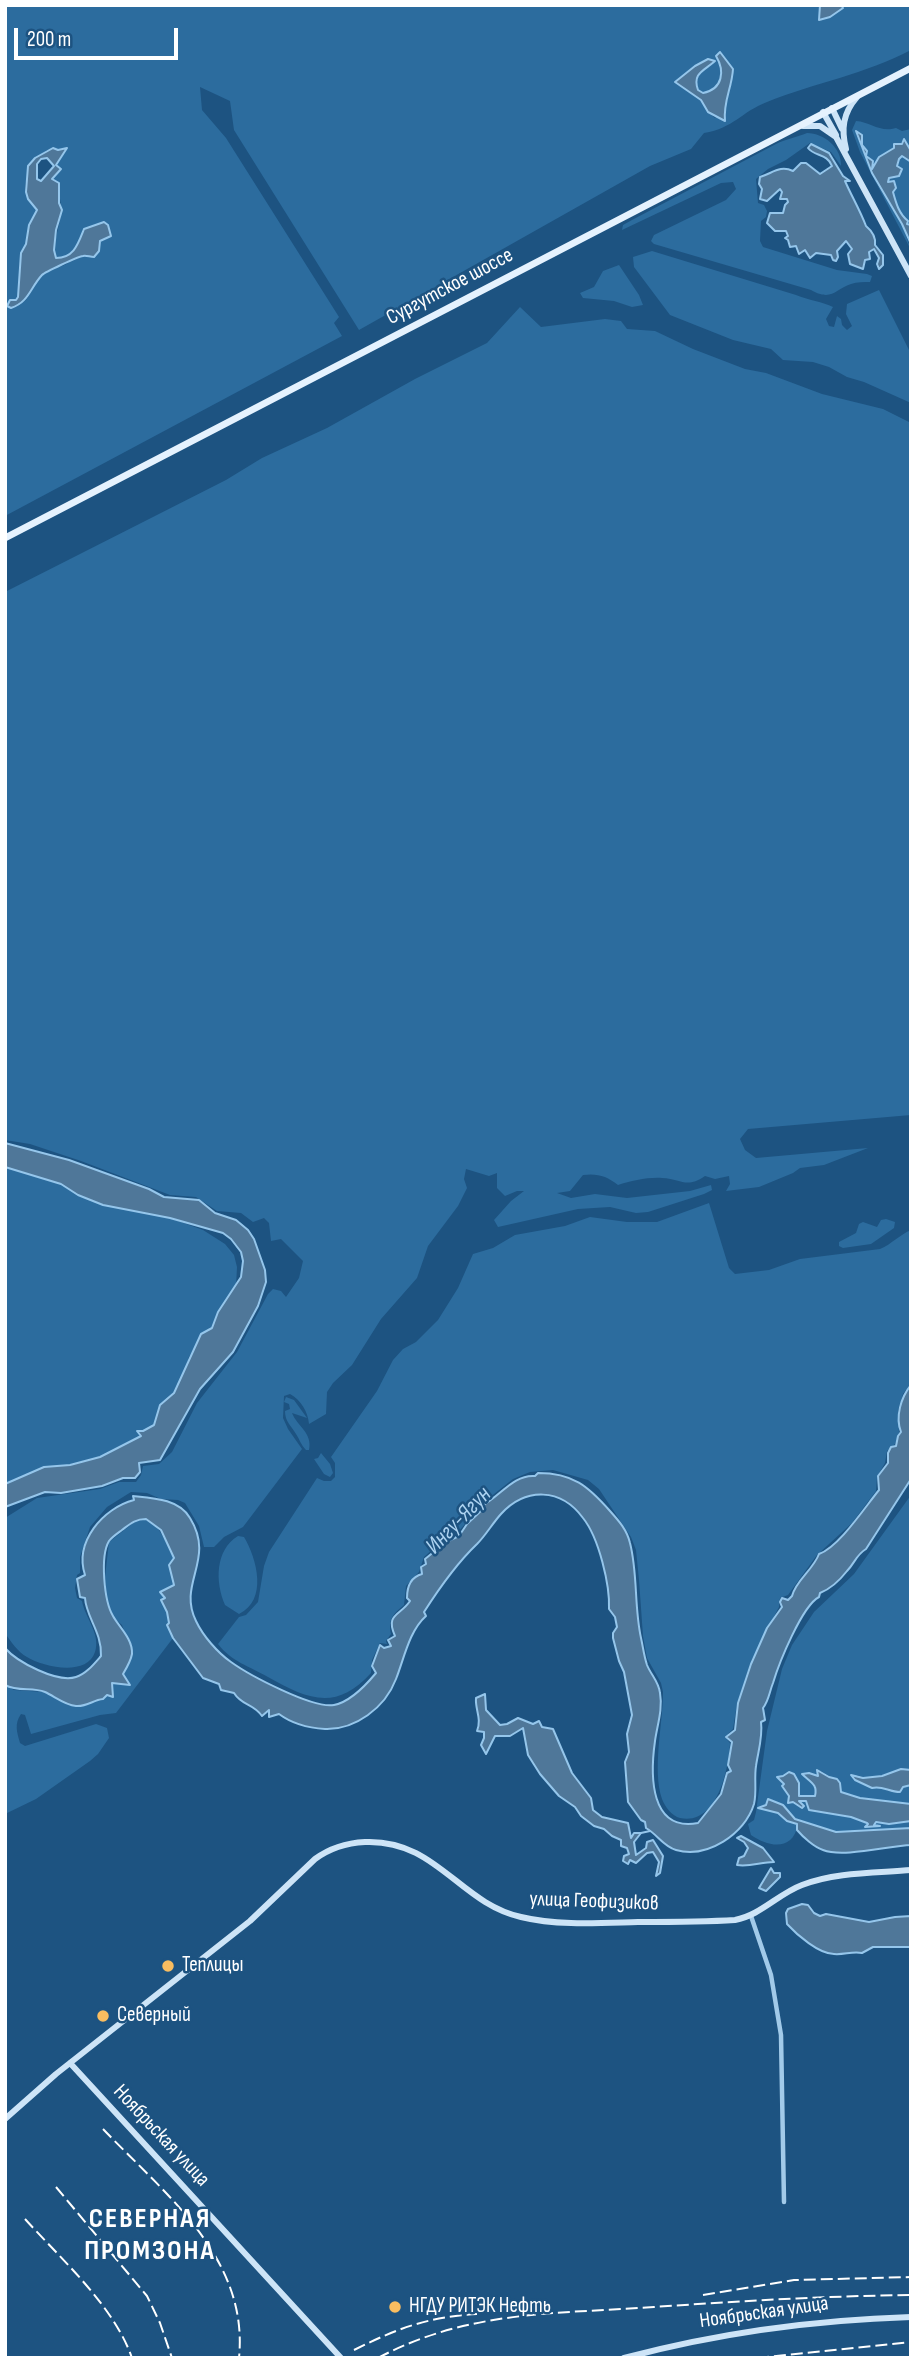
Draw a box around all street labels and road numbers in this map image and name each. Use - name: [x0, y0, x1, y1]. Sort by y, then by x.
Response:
- street label: Сургутское шоссе: [382, 243, 518, 331]
- street label: улица Геофизиков: [529, 1887, 659, 1917]
- street label: Ноябрьская улица: [107, 2080, 215, 2192]
- street label: Ноябрьская улица: [698, 2291, 830, 2335]

